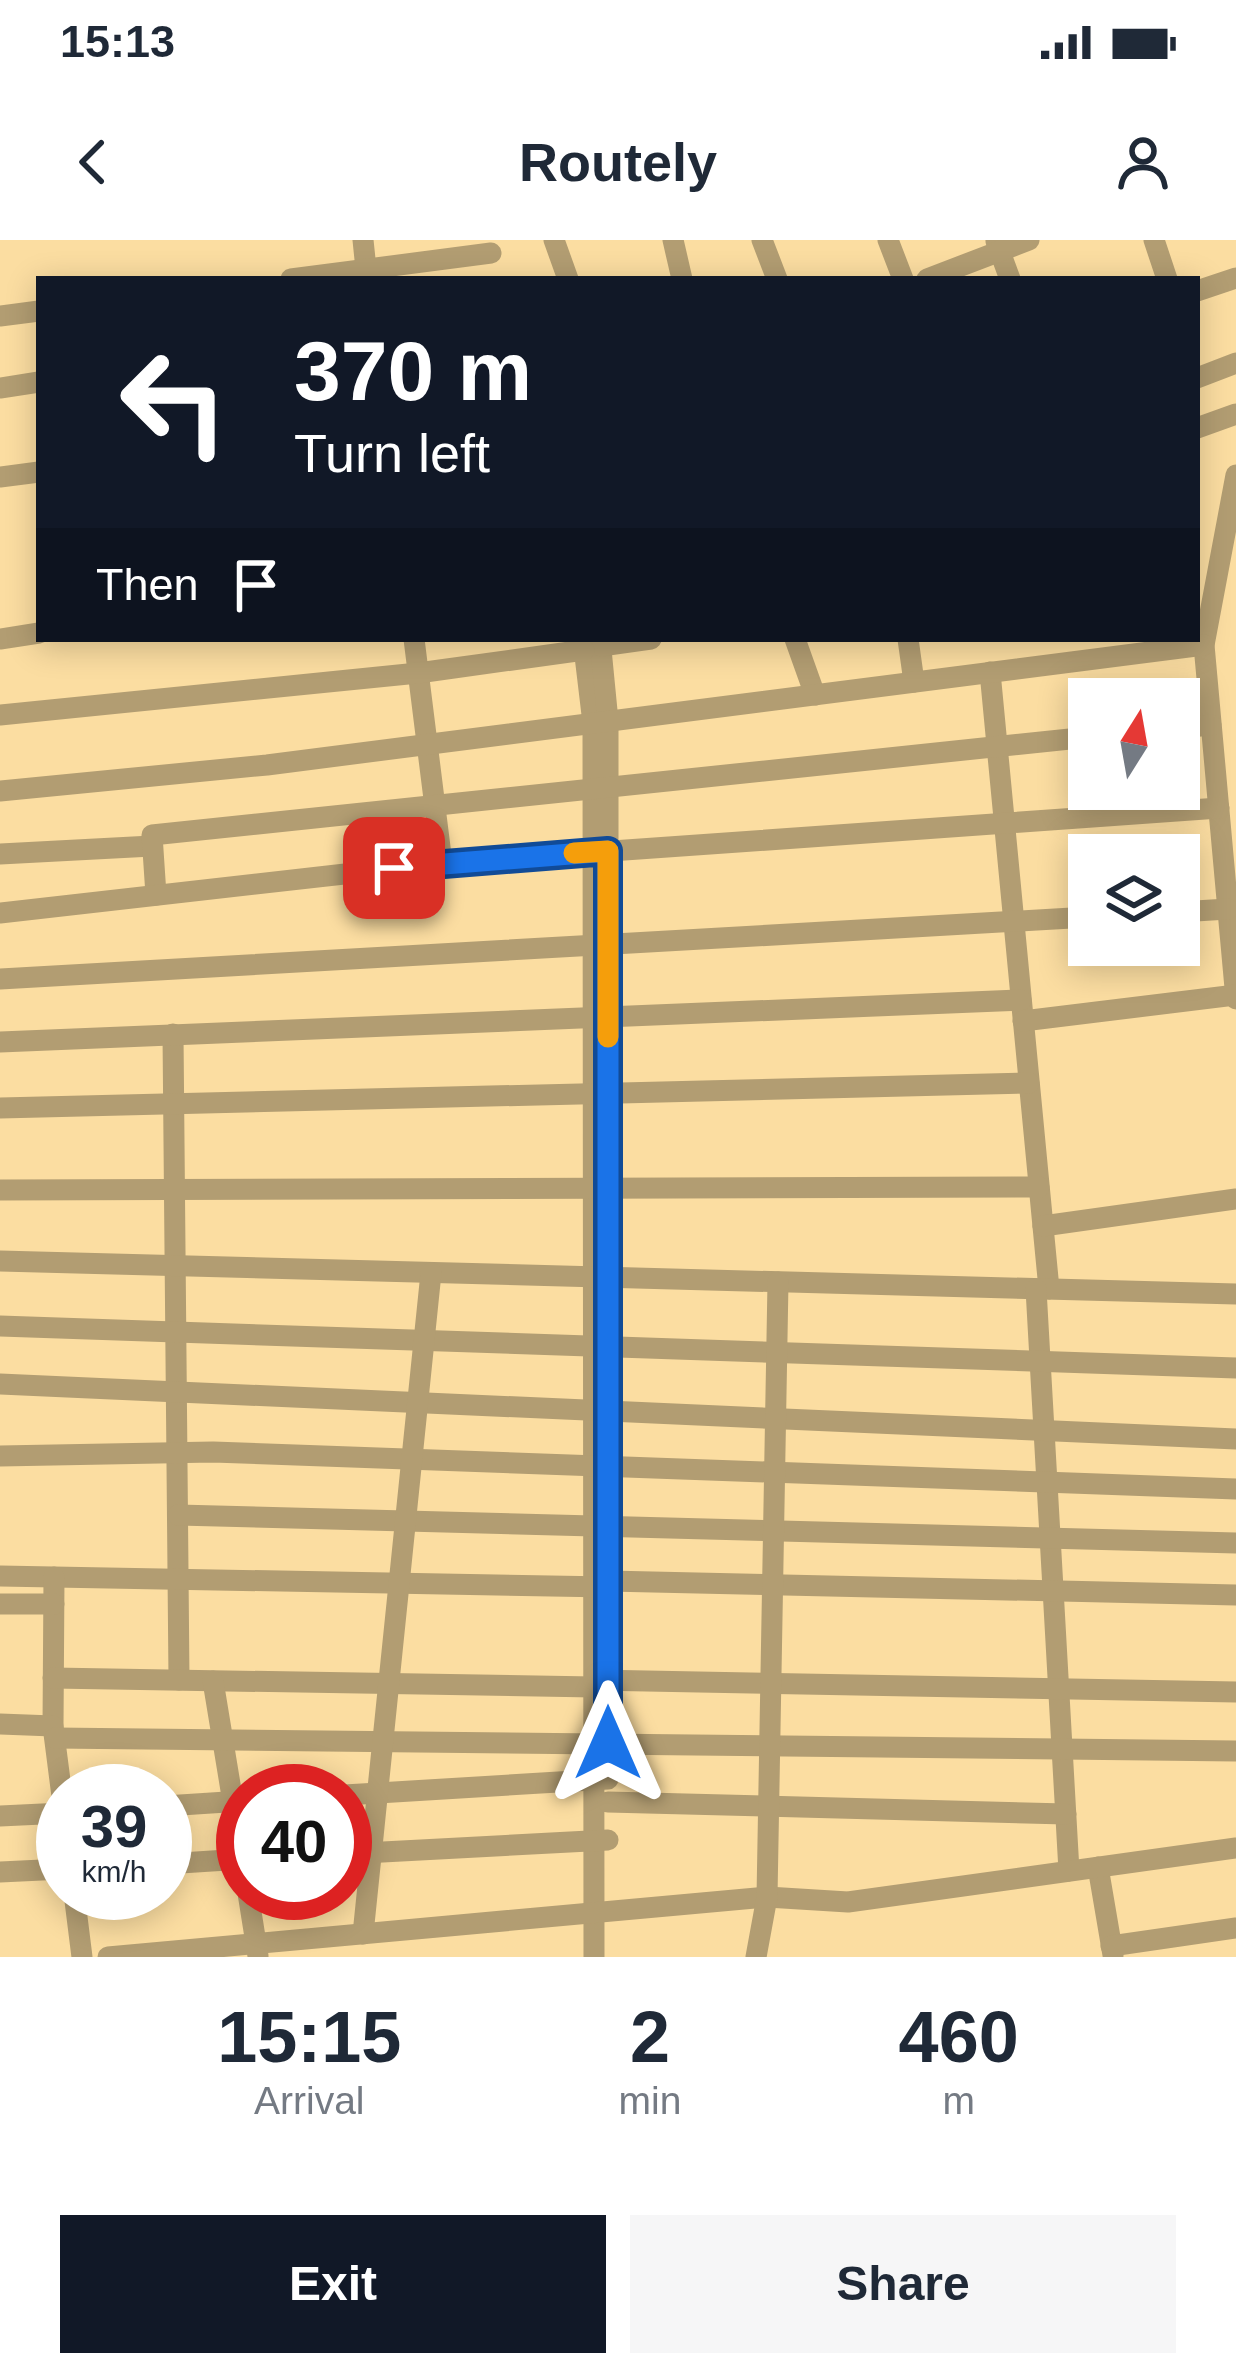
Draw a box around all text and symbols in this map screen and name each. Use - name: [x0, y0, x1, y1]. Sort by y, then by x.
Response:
- text: 15:13: [60, 16, 175, 67]
- icon: back: [60, 129, 126, 195]
- icon: person: [1110, 129, 1176, 195]
- text: Routely: [519, 132, 717, 192]
- icon: left: [96, 324, 252, 480]
- text: 370 m: [294, 324, 532, 418]
- text: Turn left: [294, 423, 490, 483]
- icon: arrive: [223, 552, 289, 618]
- text: Then: [96, 559, 199, 610]
- north arrow: [1068, 678, 1200, 810]
- map controls: [1068, 678, 1200, 966]
- pin: [343, 817, 445, 919]
- button: layers: [1068, 834, 1200, 966]
- icon: arrive: [361, 835, 427, 901]
- position arrow: [545, 1680, 671, 1806]
- speed limit sign: 40: [216, 1764, 372, 1920]
- text: 39: [81, 1793, 147, 1860]
- text: km/h: [81, 1855, 147, 1888]
- text: 15:15: [217, 1997, 401, 2077]
- text: 2: [630, 1997, 670, 2077]
- text: 460: [899, 1997, 1019, 2077]
- text: Arrival: [254, 2079, 365, 2122]
- text: min: [619, 2079, 681, 2122]
- text: m: [942, 2079, 975, 2122]
- button: Exit: [60, 2215, 606, 2353]
- button: Share: [630, 2215, 1176, 2353]

